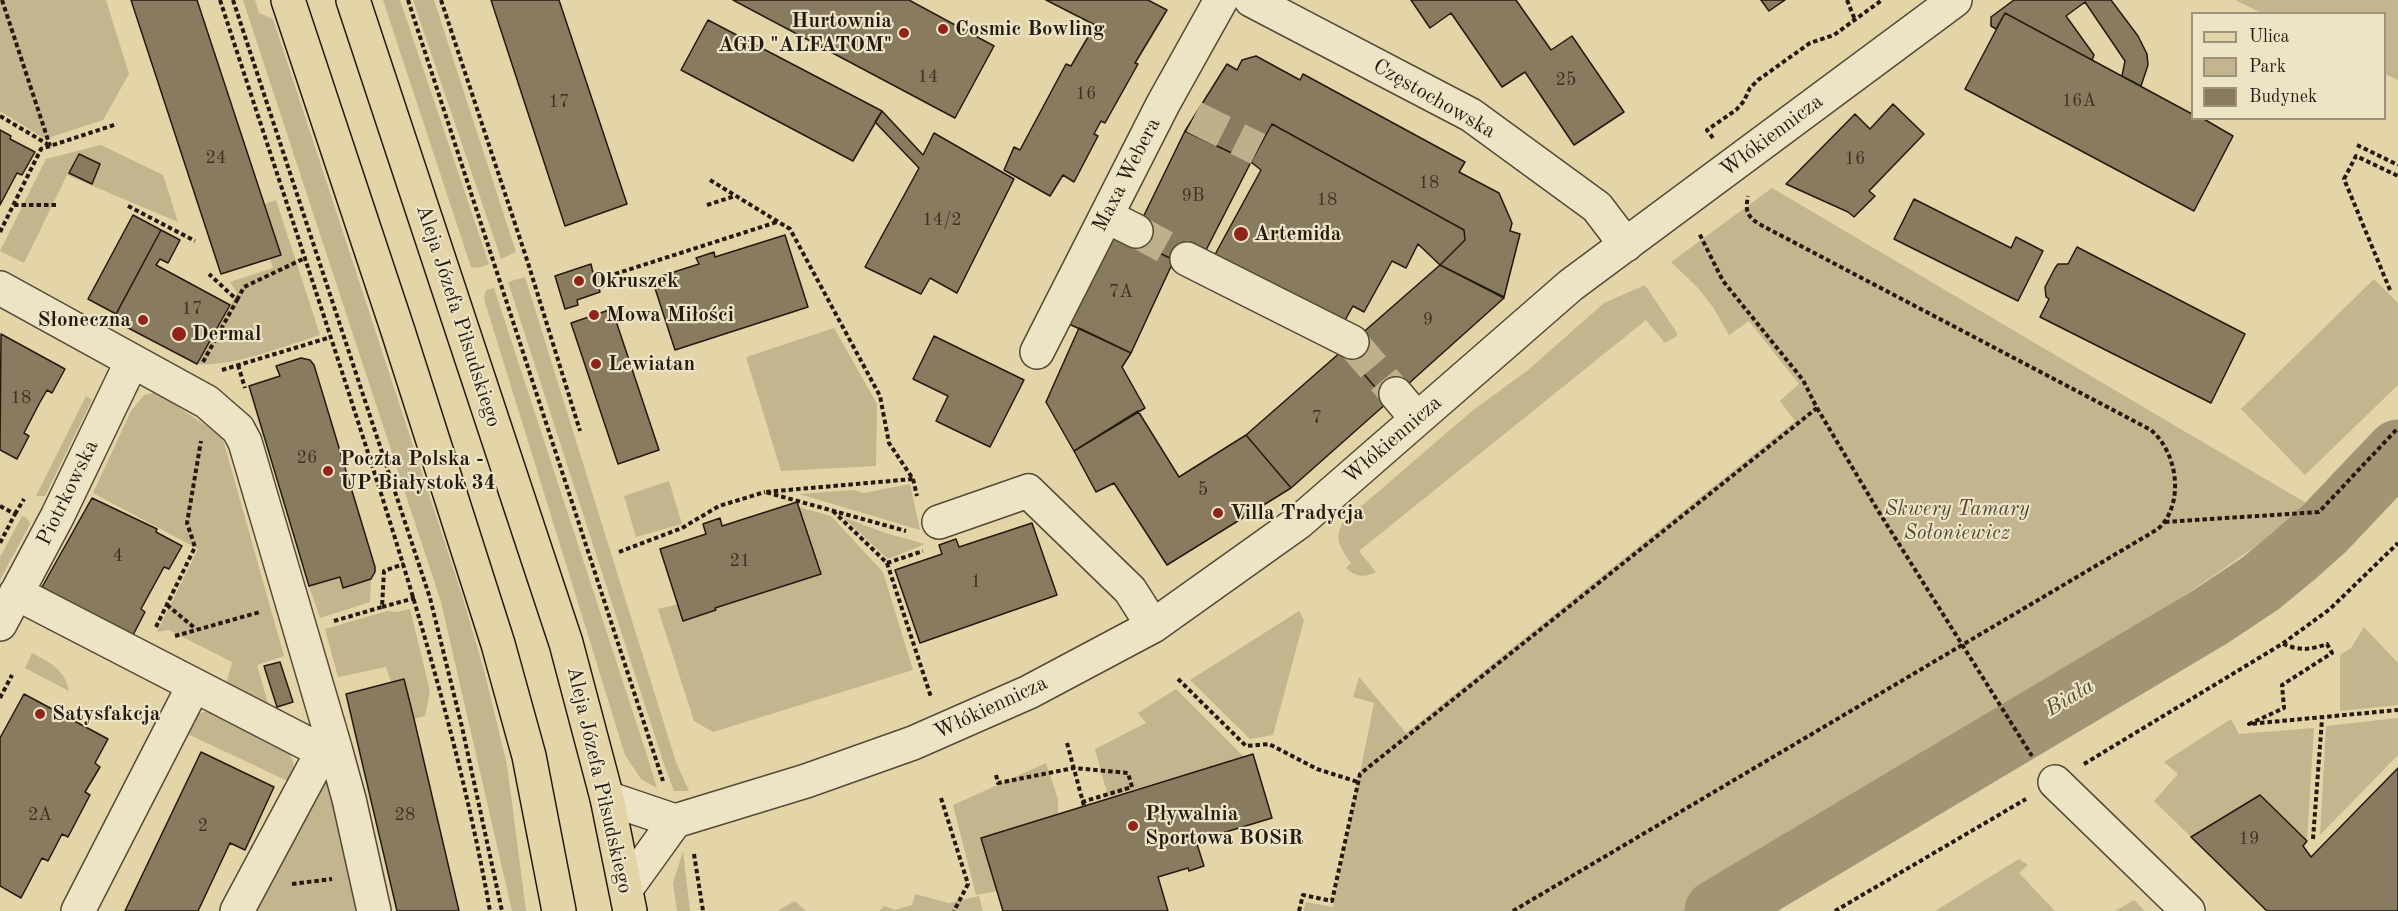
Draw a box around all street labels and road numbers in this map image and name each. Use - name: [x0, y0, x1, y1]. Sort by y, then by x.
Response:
- street label: Częstochowska: [1368, 54, 1500, 144]
- street label: Włókiennicza: [1716, 89, 1828, 183]
- street label: Maxa Webera: [1087, 114, 1167, 236]
- street label: Aleja Józefa Piłsudskiego: [410, 202, 506, 430]
- street label: Włókiennicza: [1339, 390, 1447, 490]
- street label: Piotrkowska: [32, 436, 104, 550]
- street label: Aleja Józefa Piłsudskiego: [561, 664, 637, 896]
- street label: Włókiennicza: [930, 671, 1052, 745]

